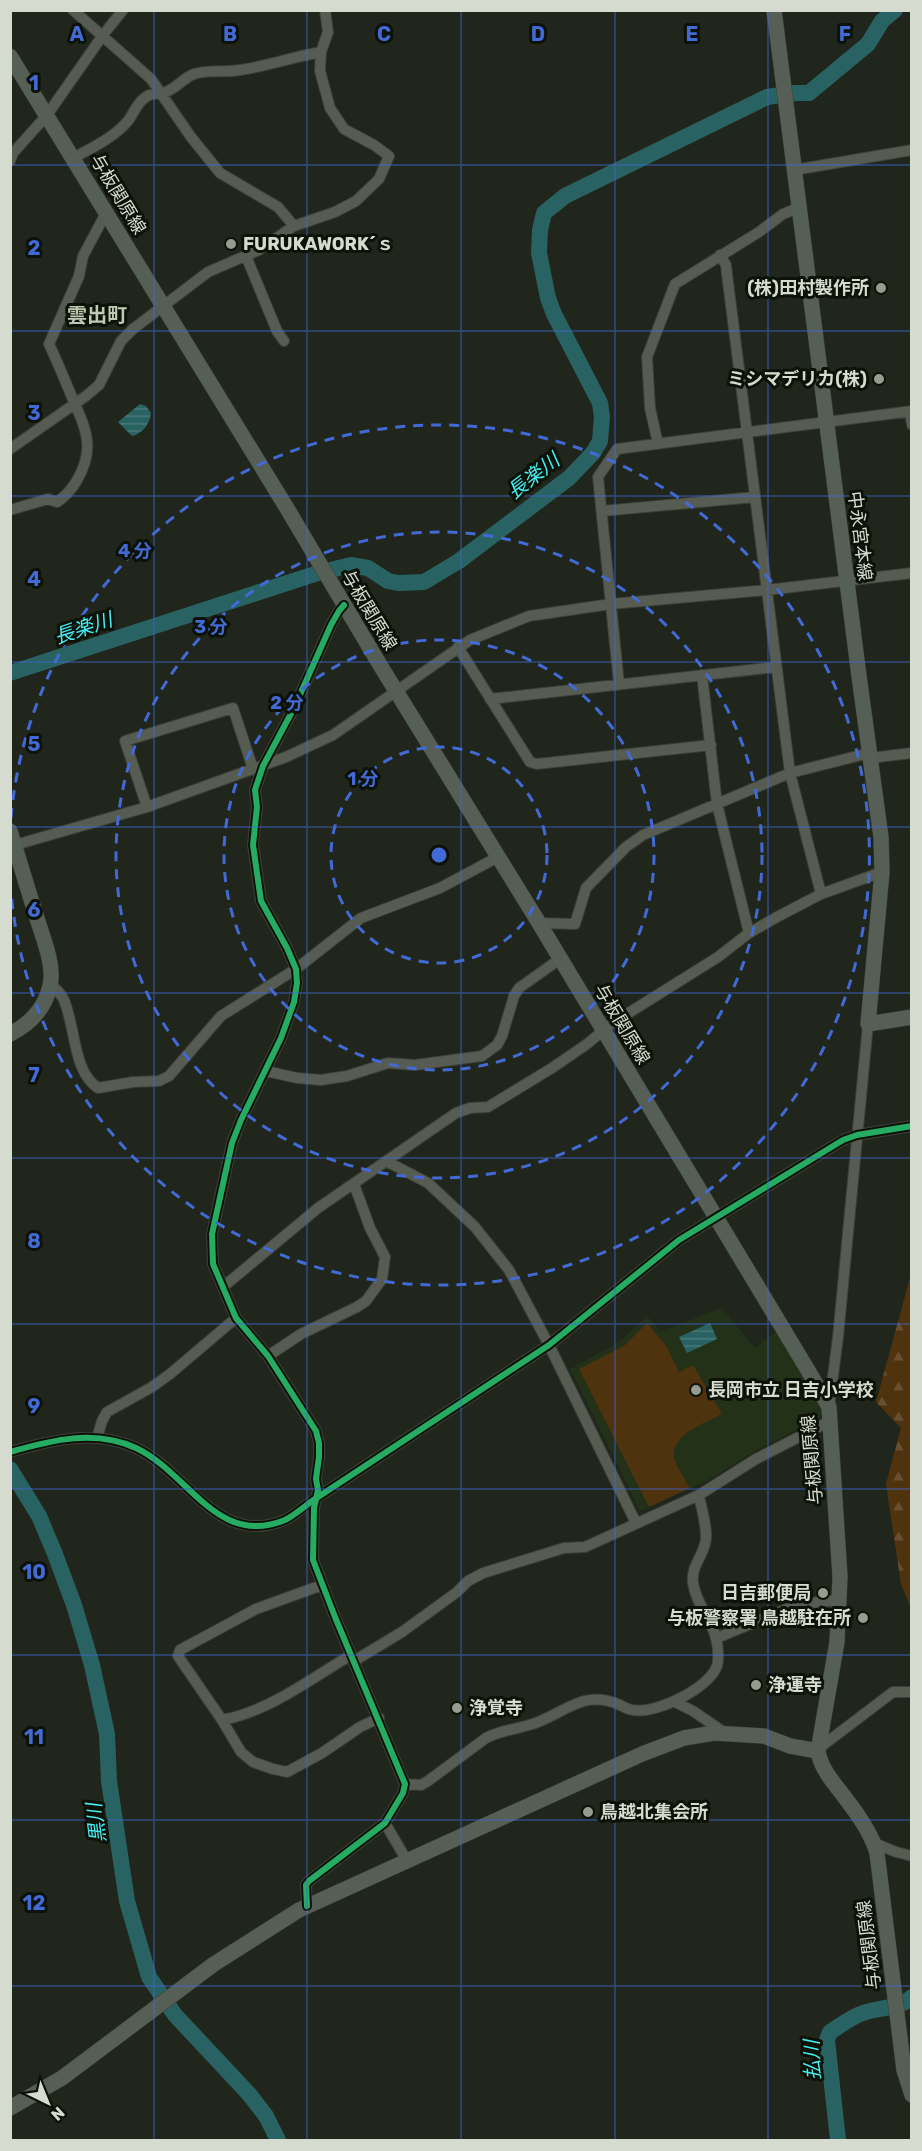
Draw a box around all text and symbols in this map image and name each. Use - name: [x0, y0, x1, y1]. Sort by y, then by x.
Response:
- text: A: [70, 22, 85, 46]
- text: B: [223, 22, 237, 46]
- text: C: [377, 22, 391, 46]
- text: D: [531, 22, 545, 46]
- text: E: [686, 22, 698, 46]
- text: F: [839, 22, 851, 46]
- text: 1: [29, 71, 39, 95]
- street label: 与板関原線: [85, 150, 151, 238]
- place label: FURUKAWORK´ｓ: [243, 233, 394, 255]
- text: 2: [28, 236, 41, 260]
- marker: FURUKAWORK´ｓ: [224, 237, 238, 251]
- place label: (株)田村製作所: [747, 277, 869, 299]
- marker: (株)田村製作所: [874, 281, 888, 295]
- district label: 雲出町: [67, 303, 127, 327]
- place label: ミシマデリカ(株): [727, 368, 867, 390]
- marker: ミシマデリカ(株): [872, 372, 886, 386]
- text: 3: [27, 401, 41, 425]
- water label: 長楽川: [502, 447, 566, 504]
- street label: 中永宮本線: [844, 490, 876, 582]
- text: 4 分: [118, 540, 152, 562]
- street label: 与板関原線: [336, 566, 402, 654]
- text: 4: [27, 567, 41, 591]
- water label: 長楽川: [51, 607, 117, 649]
- text: 3 分: [194, 616, 228, 638]
- text: 2 分: [270, 692, 304, 714]
- text: 5: [28, 732, 41, 756]
- text: 1 分: [348, 768, 378, 790]
- centre of rings: [429, 845, 449, 865]
- text: 6: [27, 898, 41, 922]
- street label: 与板関原線: [589, 980, 655, 1068]
- text: 7: [28, 1063, 40, 1087]
- text: 8: [27, 1229, 41, 1253]
- place label: 長岡市立 日吉小学校: [708, 1379, 874, 1401]
- marker: 長岡市立 日吉小学校: [689, 1383, 703, 1397]
- text: 9: [28, 1394, 41, 1418]
- street label: 与板関原線: [797, 1414, 827, 1506]
- text: 10: [22, 1560, 46, 1584]
- place label: 日吉郵便局: [721, 1582, 811, 1604]
- marker: 日吉郵便局: [816, 1586, 830, 1600]
- place label: 与板警察署 鳥越駐在所: [667, 1607, 851, 1629]
- marker: 与板警察署 鳥越駐在所: [856, 1611, 870, 1625]
- place label: 浄運寺: [768, 1674, 822, 1696]
- marker: 浄運寺: [749, 1678, 763, 1692]
- place label: 浄覚寺: [469, 1697, 523, 1719]
- marker: 浄覚寺: [450, 1701, 464, 1715]
- text: 11: [24, 1725, 44, 1749]
- water label: 黒川: [81, 1800, 110, 1844]
- place label: 鳥越北集会所: [600, 1801, 708, 1823]
- marker: 鳥越北集会所: [581, 1805, 595, 1819]
- text: 12: [23, 1891, 45, 1915]
- street label: 与板関原線: [853, 1899, 885, 1991]
- water label: 払川: [799, 2038, 825, 2080]
- north arrow: [18, 2073, 78, 2133]
- text: N: [47, 2103, 69, 2124]

